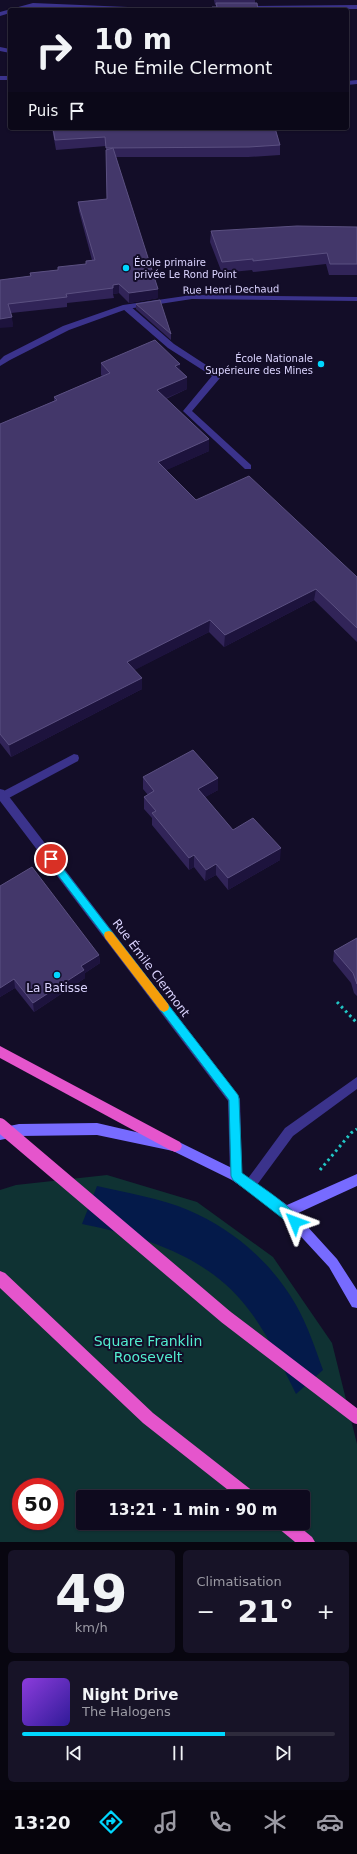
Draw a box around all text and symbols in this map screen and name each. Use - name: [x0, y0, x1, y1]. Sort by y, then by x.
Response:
- text: 10 m: [94, 23, 172, 56]
- icon: right: [28, 24, 80, 76]
- text: Rue Émile Clermont: [94, 57, 272, 78]
- icon: arrive: [66, 100, 88, 122]
- text: Puis: [28, 102, 58, 120]
- place label: École primaire privée Le Rond Point: [134, 256, 237, 280]
- marker: École primaire privée Le Rond Point: [121, 263, 131, 273]
- street label: Rue Henri Dechaud: [183, 283, 279, 296]
- place label: École Nationale Supérieure des Mines: [205, 352, 313, 376]
- marker: École Nationale Supérieure des Mines: [316, 359, 326, 369]
- pin: [34, 842, 68, 876]
- icon: arrive: [40, 848, 62, 870]
- street label: Rue Émile Clermont: [110, 916, 193, 1020]
- marker: La Batisse: [52, 970, 62, 980]
- place label: La Batisse: [26, 981, 88, 995]
- position arrow: [274, 1201, 316, 1243]
- park label: Square Franklin Roosevelt: [94, 1333, 202, 1365]
- speed limit sign: 50: [12, 1478, 64, 1530]
- text: 13:21 · 1 min · 90 m: [109, 1501, 277, 1519]
- text: 49: [55, 1564, 127, 1624]
- text: Climatisation: [197, 1574, 282, 1589]
- text: 21°: [237, 1594, 294, 1629]
- text: −: [197, 1599, 215, 1624]
- text: +: [317, 1599, 335, 1624]
- text: km/h: [75, 1620, 108, 1635]
- text: Night Drive: [82, 1686, 178, 1704]
- text: The Halogens: [82, 1704, 171, 1719]
- icon: previous: [63, 1742, 85, 1764]
- icon: pause: [167, 1742, 189, 1764]
- icon: next: [272, 1742, 294, 1764]
- icon: directions: [97, 1808, 125, 1836]
- icon: music: [152, 1808, 180, 1836]
- icon: phone: [206, 1808, 234, 1836]
- icon: climate: [261, 1808, 289, 1836]
- icon: car: [316, 1808, 344, 1836]
- text: 13:20: [13, 1812, 71, 1833]

